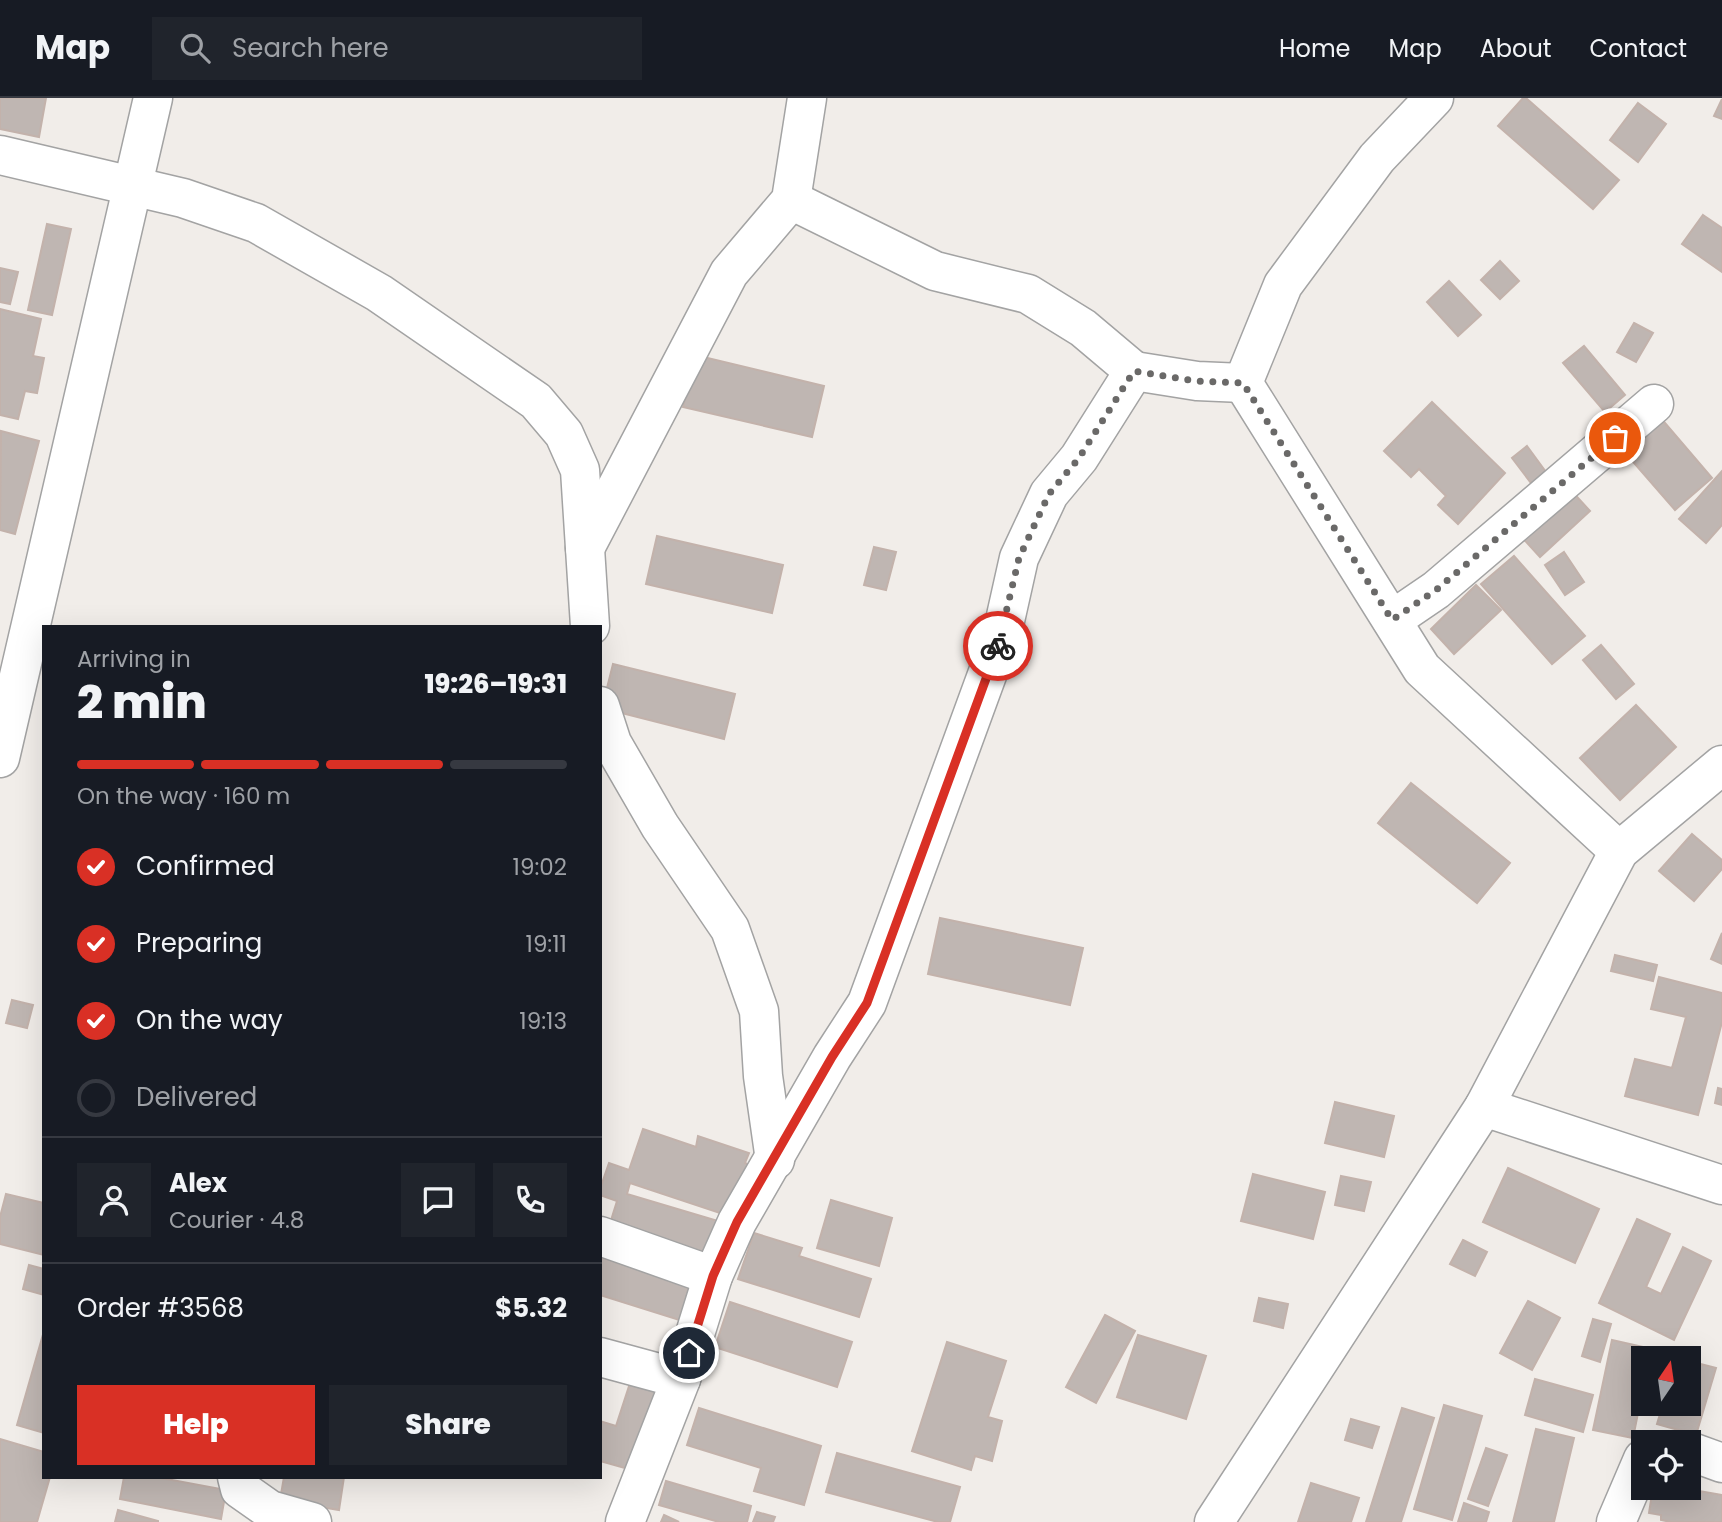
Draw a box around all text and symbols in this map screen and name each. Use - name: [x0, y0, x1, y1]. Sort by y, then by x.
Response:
- search box: [152, 17, 642, 80]
- text: Map: [35, 24, 110, 71]
- icon: search: [176, 29, 214, 67]
- text: Search here: [232, 30, 389, 66]
- text: Home: [1279, 32, 1351, 65]
- text: Map: [1389, 32, 1442, 65]
- text: About: [1480, 32, 1551, 65]
- text: Contact: [1589, 32, 1687, 65]
- pin: [1585, 408, 1645, 468]
- icon: bag: [1596, 419, 1634, 457]
- courier: [963, 611, 1033, 681]
- icon: bike: [979, 627, 1017, 665]
- text: Arriving in: [77, 643, 191, 675]
- text: 19:26–19:31: [425, 666, 567, 702]
- text: 2 min: [77, 670, 207, 734]
- text: On the way · 160 m: [77, 780, 290, 812]
- icon: check: [77, 848, 115, 886]
- text: Confirmed: [136, 848, 274, 884]
- text: 19:02: [513, 851, 567, 883]
- icon: check: [77, 925, 115, 963]
- text: Preparing: [136, 925, 262, 961]
- text: 19:11: [526, 928, 567, 960]
- icon: check: [77, 1002, 115, 1040]
- text: On the way: [136, 1002, 283, 1038]
- text: 19:13: [519, 1005, 567, 1037]
- text: Delivered: [136, 1079, 257, 1115]
- button: person: [77, 1163, 151, 1237]
- button: chat: [401, 1163, 475, 1237]
- button: phone: [493, 1163, 567, 1237]
- text: Alex: [169, 1165, 227, 1201]
- text: Courier · 4.8: [169, 1204, 304, 1236]
- text: Order #3568: [77, 1290, 244, 1326]
- text: $5.32: [495, 1290, 567, 1326]
- pin: [659, 1323, 719, 1383]
- icon: home: [670, 1334, 708, 1372]
- north arrow: [1631, 1346, 1701, 1416]
- map controls: [1631, 1346, 1701, 1500]
- button: Help: [77, 1385, 315, 1465]
- button: Share: [329, 1385, 567, 1465]
- button: locate: [1631, 1430, 1701, 1500]

